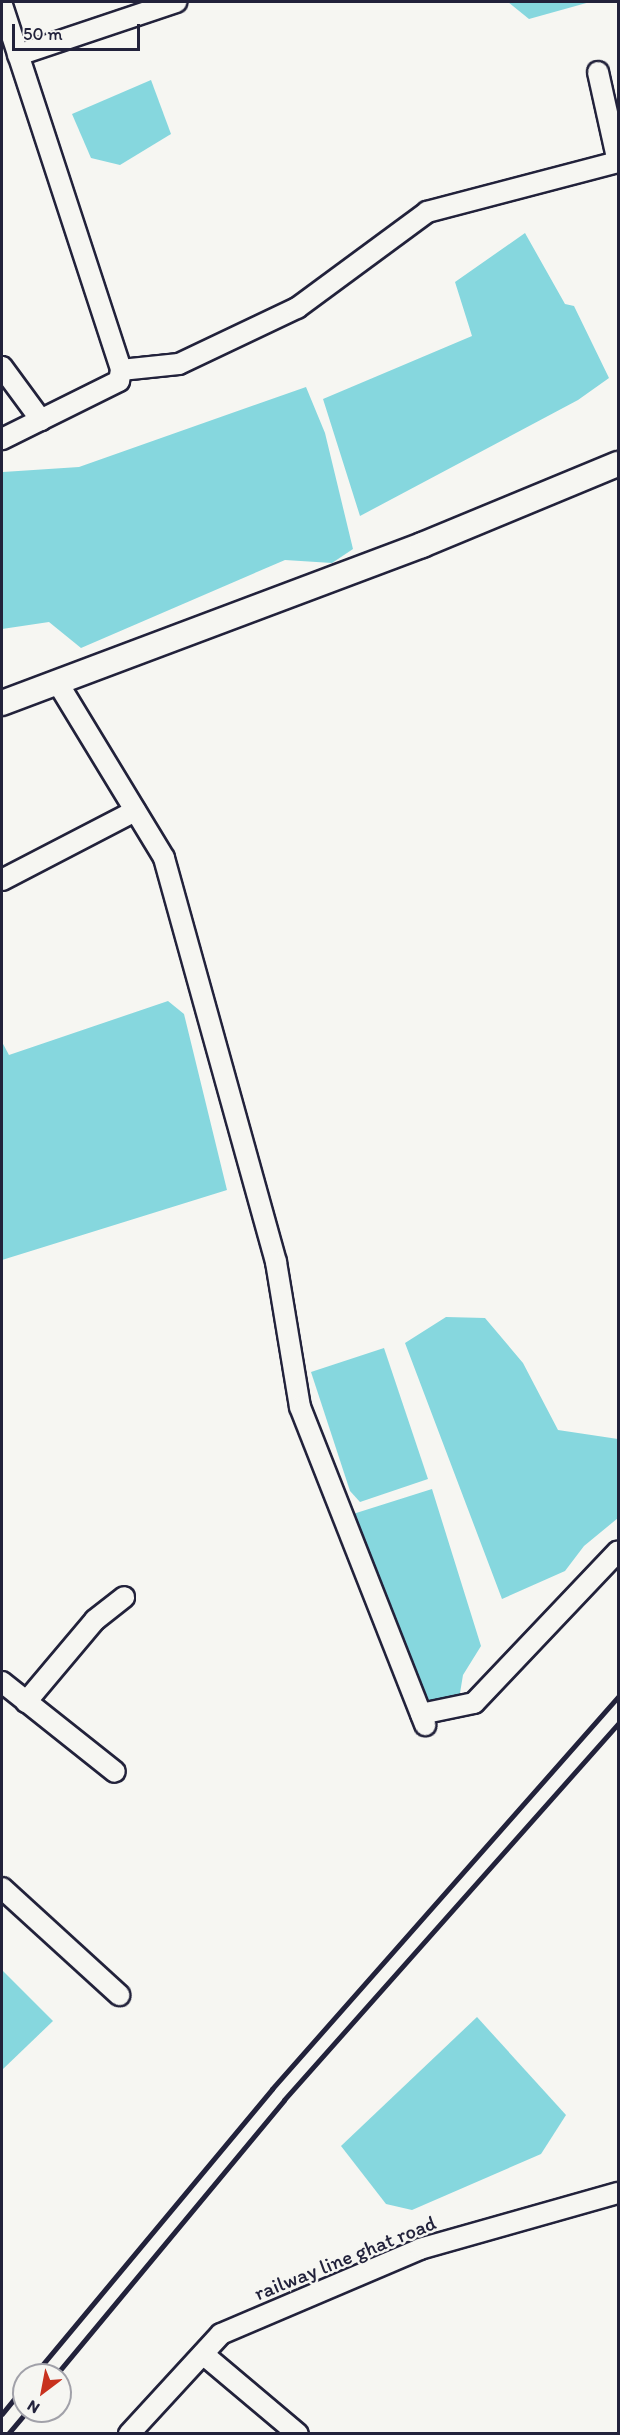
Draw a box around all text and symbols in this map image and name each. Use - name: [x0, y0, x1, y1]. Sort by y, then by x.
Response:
- scale bar: [15, 12, 142, 50]
- text: 50 m: [23, 23, 63, 45]
- street label: railway line ghat road: [251, 2210, 439, 2306]
- north arrow: [12, 2363, 72, 2423]
- text: N: [24, 2396, 43, 2418]

